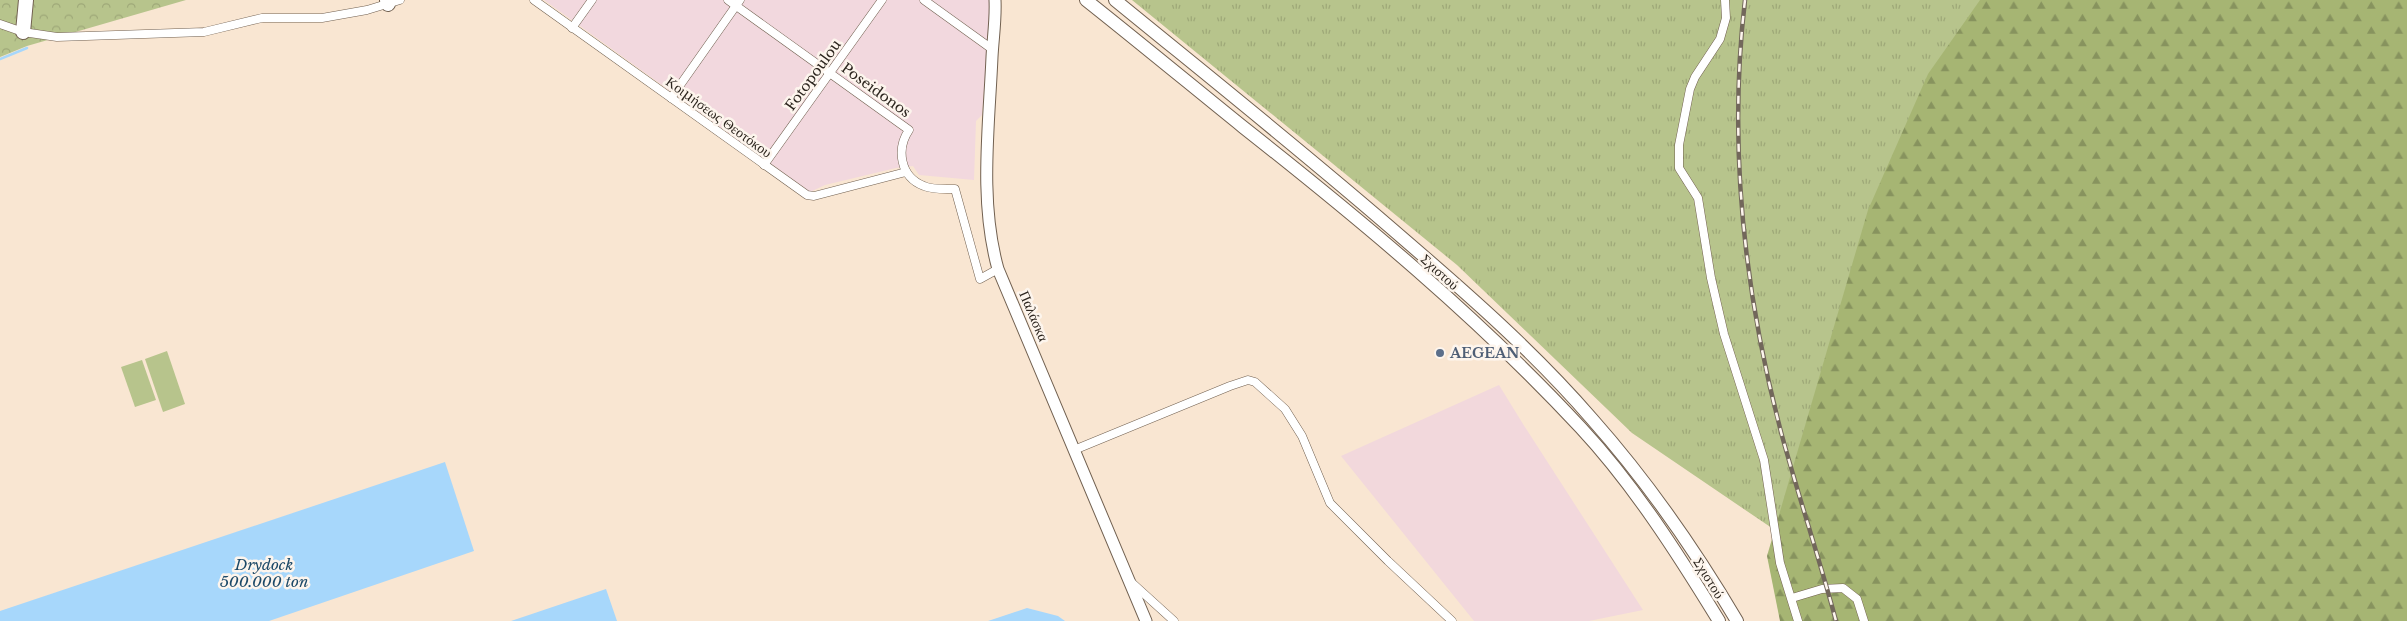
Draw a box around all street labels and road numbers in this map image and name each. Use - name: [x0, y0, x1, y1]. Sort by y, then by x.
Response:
- street label: Fotopoulou: [781, 35, 845, 114]
- street label: Poseidonos: [838, 59, 914, 121]
- street label: Κοιμήσεως Θεοτόκου: [662, 72, 776, 162]
- street label: Σχιστού: [1417, 250, 1463, 294]
- street label: Παλάσκα: [1015, 288, 1053, 345]
- street label: Σχιστού: [1689, 554, 1729, 602]

